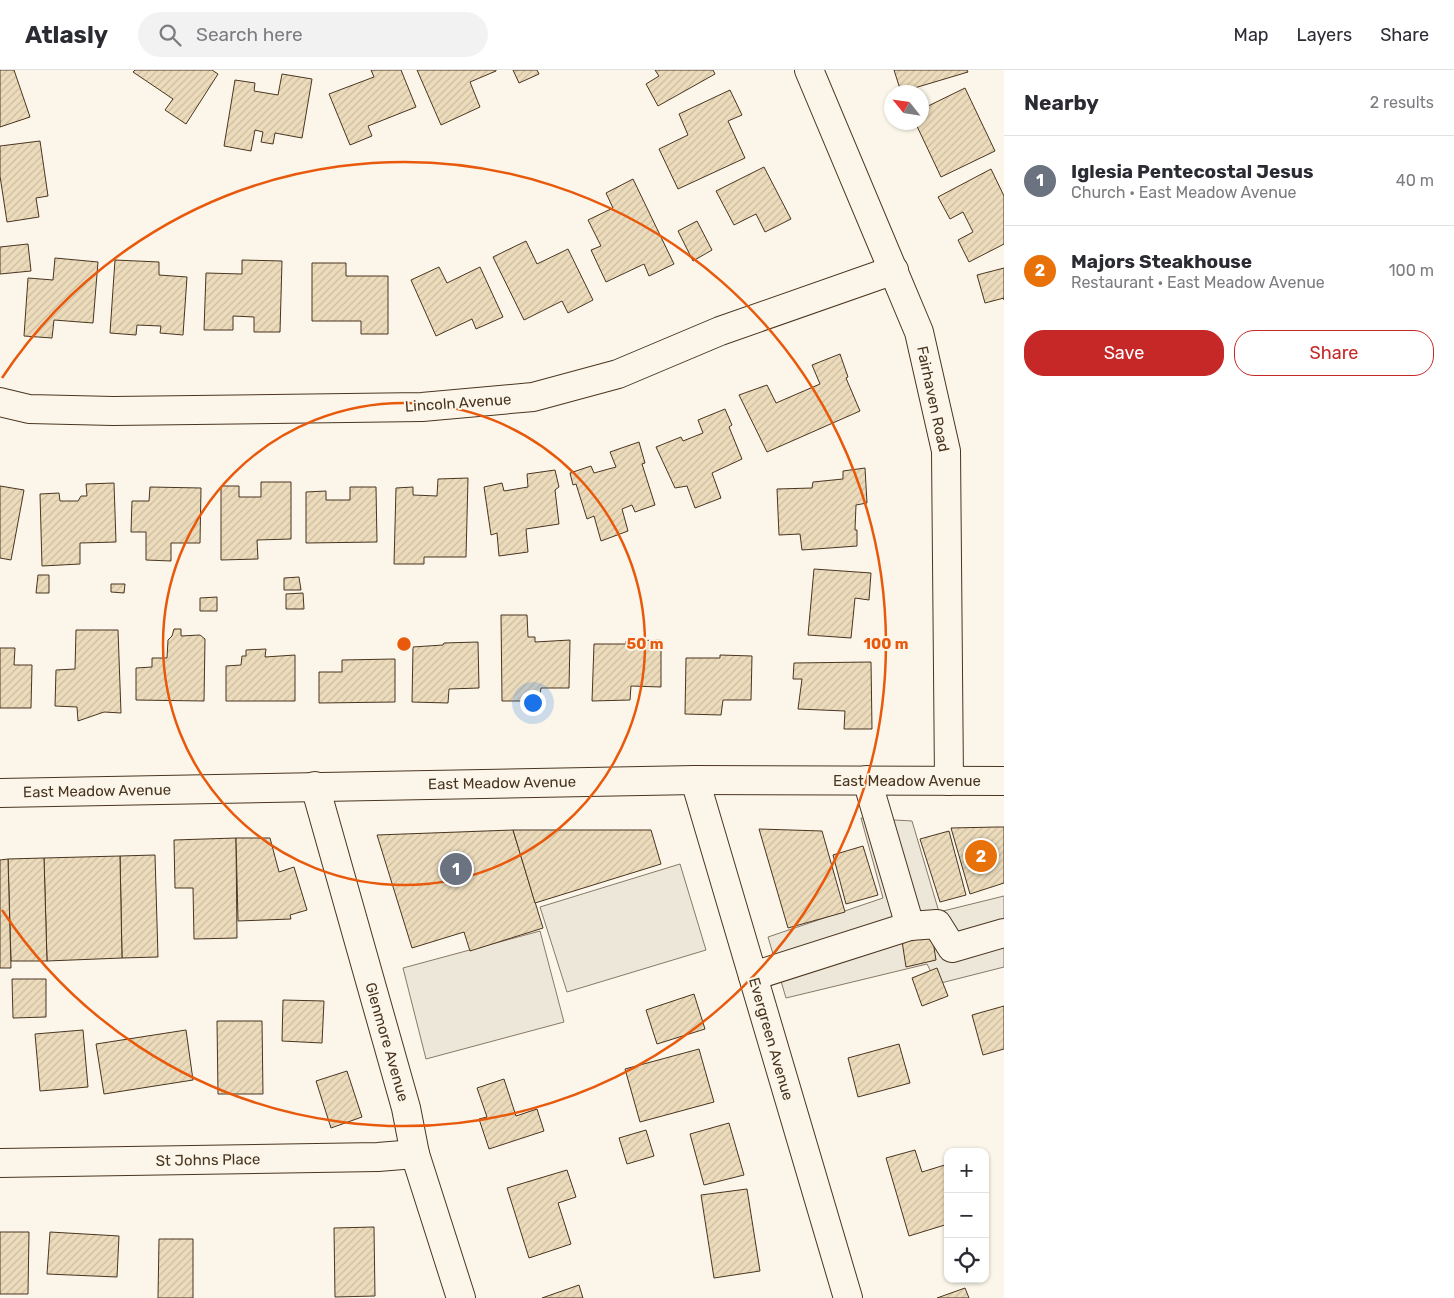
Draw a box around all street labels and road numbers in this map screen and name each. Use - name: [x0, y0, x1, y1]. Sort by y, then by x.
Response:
- street label: Fairhaven Road: [913, 344, 953, 454]
- street label: Lincoln Avenue: [404, 390, 512, 416]
- street label: East Meadow Avenue: [833, 772, 981, 790]
- street label: East Meadow Avenue: [428, 773, 576, 793]
- street label: East Meadow Avenue: [23, 781, 171, 801]
- street label: Evergreen Avenue: [745, 975, 797, 1103]
- street label: Glenmore Avenue: [361, 980, 413, 1104]
- street label: St Johns Place: [155, 1150, 261, 1170]

